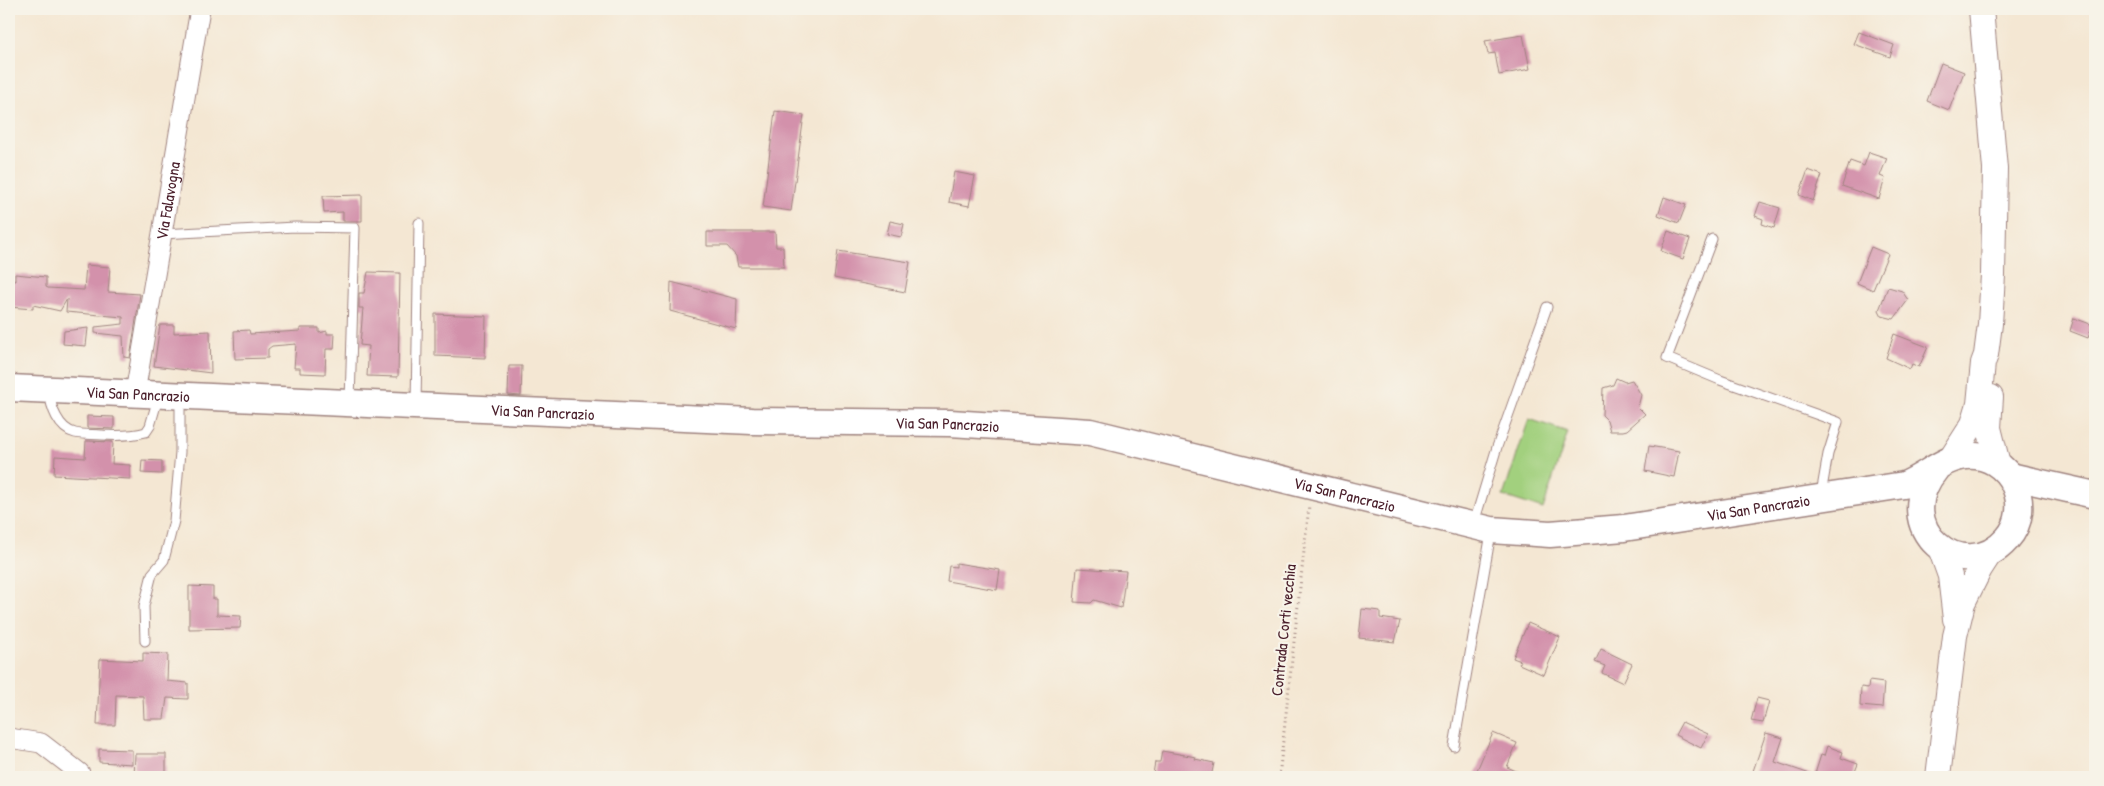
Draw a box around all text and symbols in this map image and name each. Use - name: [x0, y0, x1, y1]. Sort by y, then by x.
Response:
- street label: Via Falavogna: [150, 160, 185, 241]
- street label: Via San Pancrazio: [85, 380, 191, 407]
- street label: Via San Pancrazio: [490, 398, 595, 425]
- street label: Via San Pancrazio: [895, 411, 1000, 437]
- street label: Via San Pancrazio: [1291, 471, 1398, 517]
- street label: Via San Pancrazio: [1705, 489, 1812, 526]
- street label: Contrada Corti vecchia: [1265, 563, 1301, 697]

